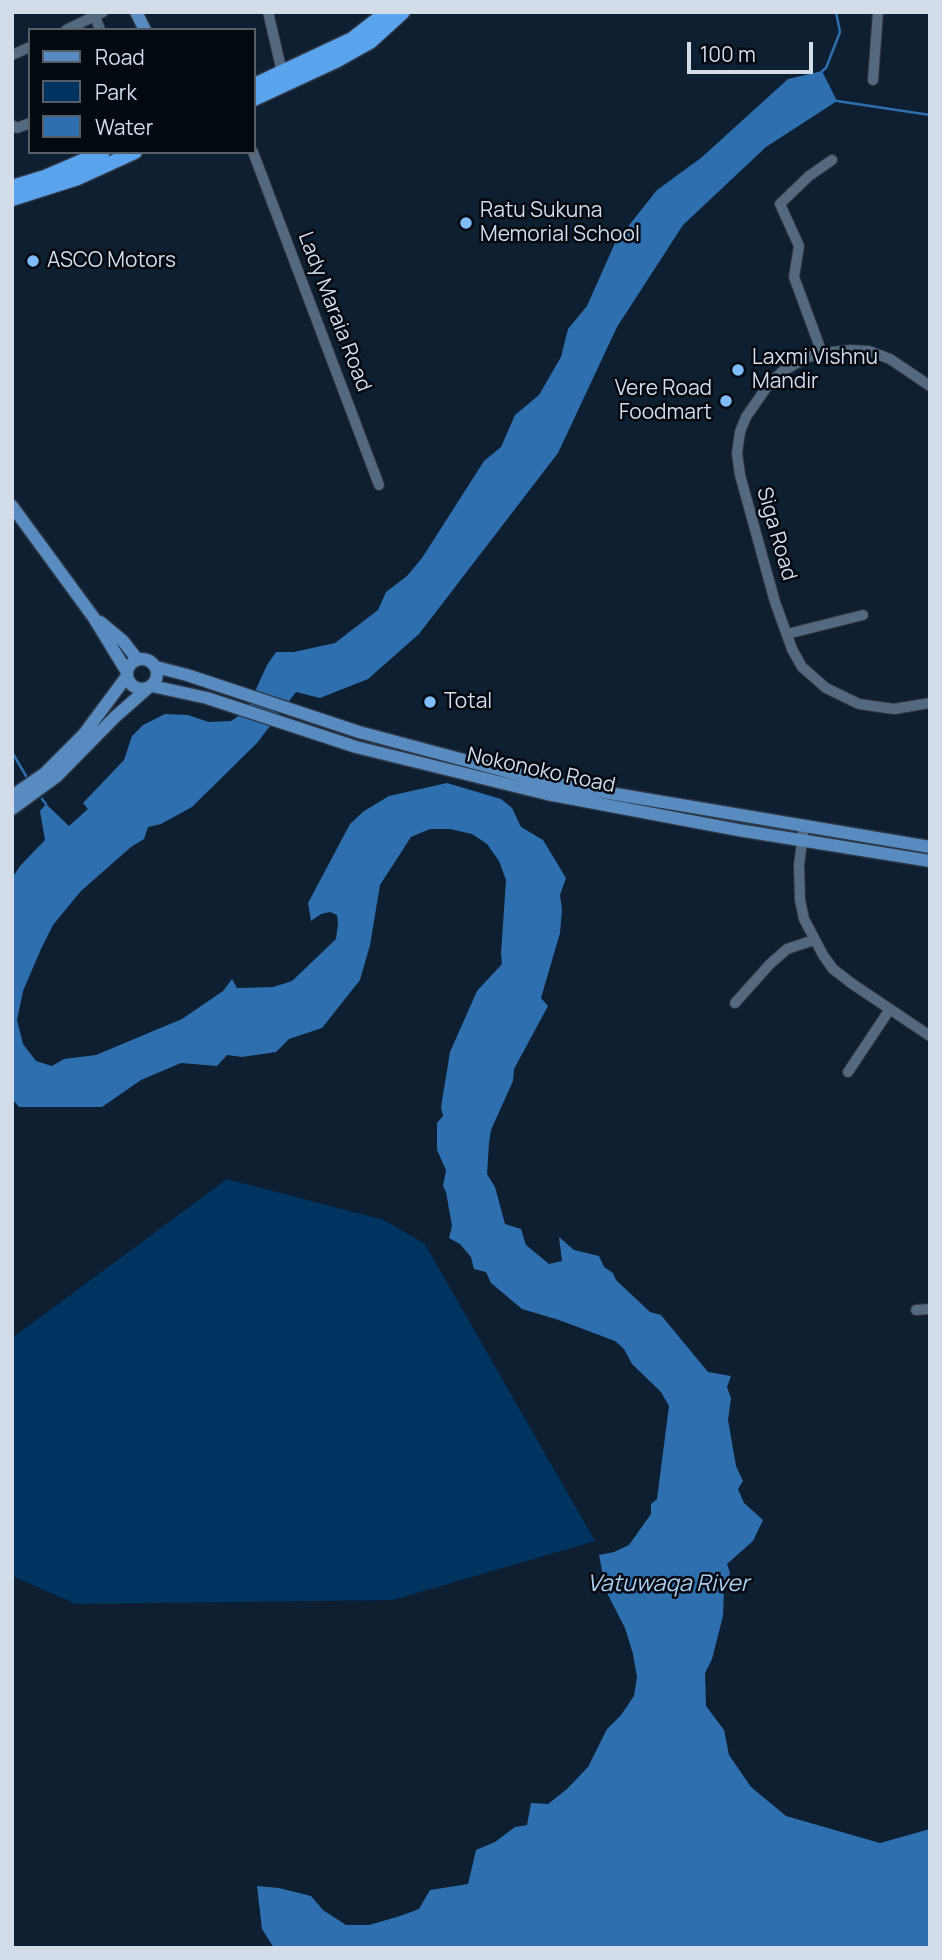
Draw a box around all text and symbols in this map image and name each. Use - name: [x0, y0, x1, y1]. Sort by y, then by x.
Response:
- legend: [28, 28, 256, 154]
- scale bar: [690, 28, 816, 72]
- text: 100 m: [700, 40, 756, 68]
- text: Road: [95, 43, 145, 71]
- text: Park: [95, 78, 137, 106]
- text: Water: [95, 113, 153, 141]
- place label: Ratu Sukuna Memorial School: [480, 198, 640, 248]
- marker: Ratu Sukuna Memorial School: [458, 215, 474, 231]
- street label: Lady Maraia Road: [292, 229, 376, 395]
- place label: ASCO Motors: [47, 248, 176, 274]
- marker: ASCO Motors: [25, 253, 41, 269]
- place label: Laxmi Vishnu Mandir: [752, 345, 878, 395]
- marker: Laxmi Vishnu Mandir: [730, 362, 746, 378]
- place label: Vere Road Foodmart: [615, 376, 712, 426]
- marker: Vere Road Foodmart: [718, 393, 734, 409]
- street label: Siga Road: [751, 484, 801, 584]
- place label: Total: [444, 689, 492, 715]
- marker: Total: [422, 694, 438, 710]
- street label: Nokonoko Road: [465, 743, 617, 799]
- water label: Vatuwaqa River: [587, 1571, 749, 1599]

